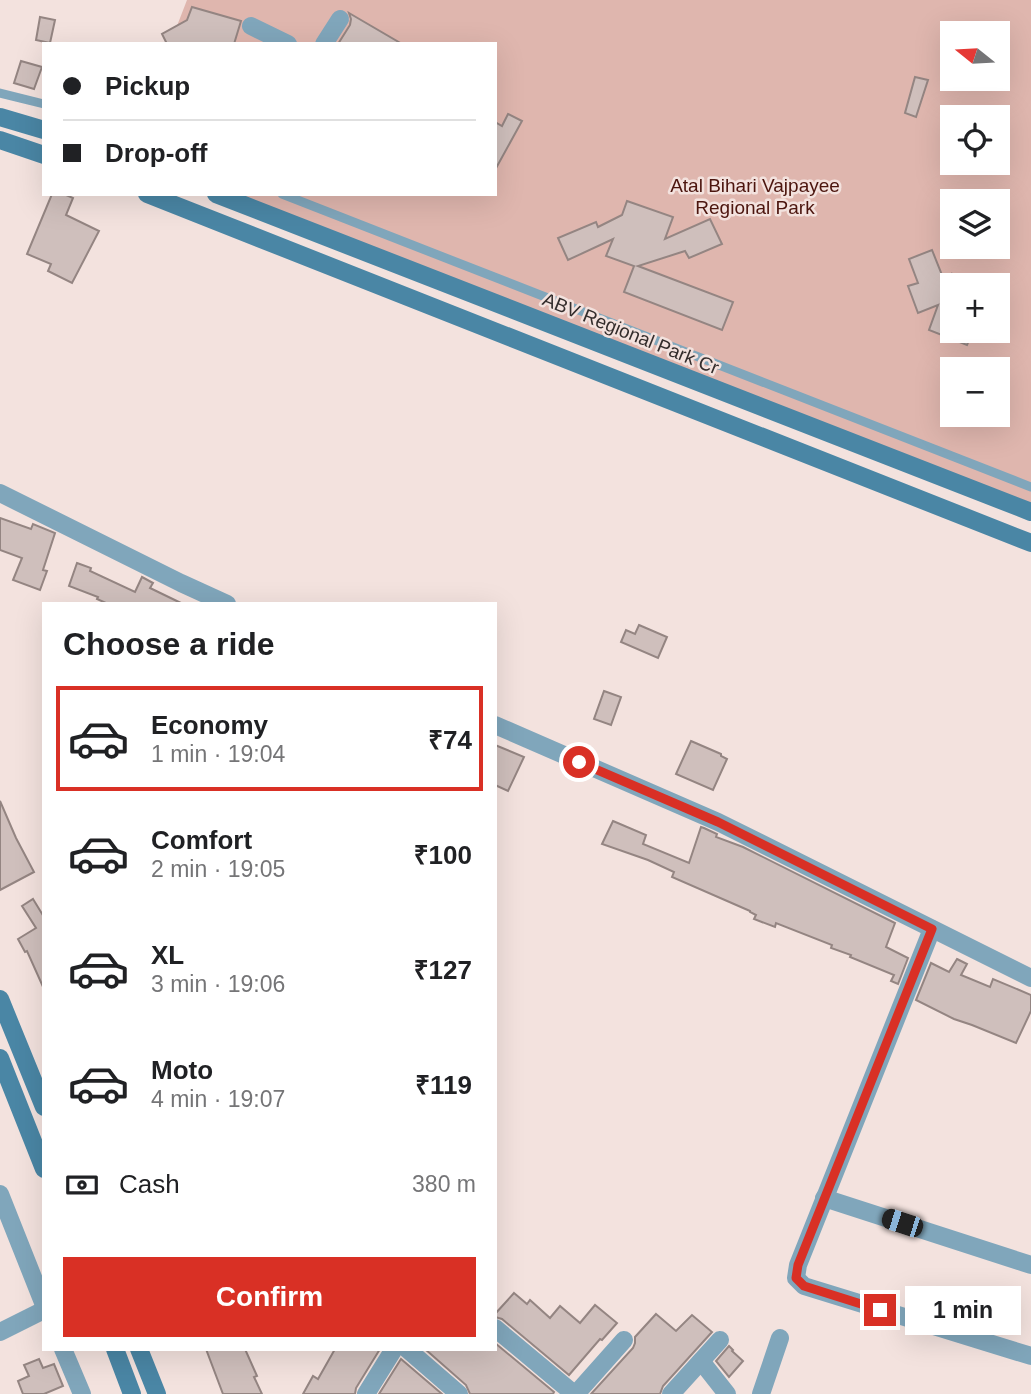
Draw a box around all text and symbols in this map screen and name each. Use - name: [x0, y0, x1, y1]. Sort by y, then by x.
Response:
- north arrow: [940, 21, 1010, 91]
- map controls: [940, 21, 1010, 427]
- text: Pickup: [105, 71, 190, 101]
- button: locate: [940, 105, 1010, 175]
- text: Drop-off: [105, 138, 208, 168]
- park label: Atal Bihari Vajpayee Regional Park: [670, 175, 840, 218]
- button: layers: [940, 189, 1010, 259]
- button: +: [940, 273, 1010, 343]
- street label: ABV Regional Park Cr: [540, 289, 723, 379]
- button: −: [940, 357, 1010, 427]
- text: Choose a ride: [63, 626, 275, 662]
- icon: car: [67, 707, 130, 770]
- text: Economy: [151, 710, 268, 740]
- text: ₹74: [428, 725, 472, 755]
- text: 1 min · 19:04: [151, 741, 285, 767]
- route start: [563, 746, 595, 778]
- icon: car: [67, 822, 130, 885]
- text: Comfort: [151, 825, 252, 855]
- text: ₹100: [414, 840, 472, 870]
- text: 2 min · 19:05: [151, 856, 285, 882]
- icon: car: [67, 937, 130, 1000]
- text: XL: [151, 940, 184, 970]
- text: ₹127: [414, 955, 472, 985]
- text: 3 min · 19:06: [151, 971, 285, 997]
- icon: car: [67, 1052, 130, 1115]
- text: Moto: [151, 1055, 213, 1085]
- text: ₹119: [415, 1070, 472, 1100]
- text: 4 min · 19:07: [151, 1086, 285, 1112]
- icon: cash: [63, 1166, 101, 1204]
- text: Cash: [119, 1169, 180, 1199]
- text: 380 m: [412, 1171, 476, 1197]
- car: [879, 1207, 926, 1239]
- button: Confirm: [63, 1257, 476, 1337]
- callout: 1 min: [904, 1286, 1020, 1334]
- route end: [864, 1294, 896, 1326]
- text: 1 min: [933, 1297, 993, 1323]

